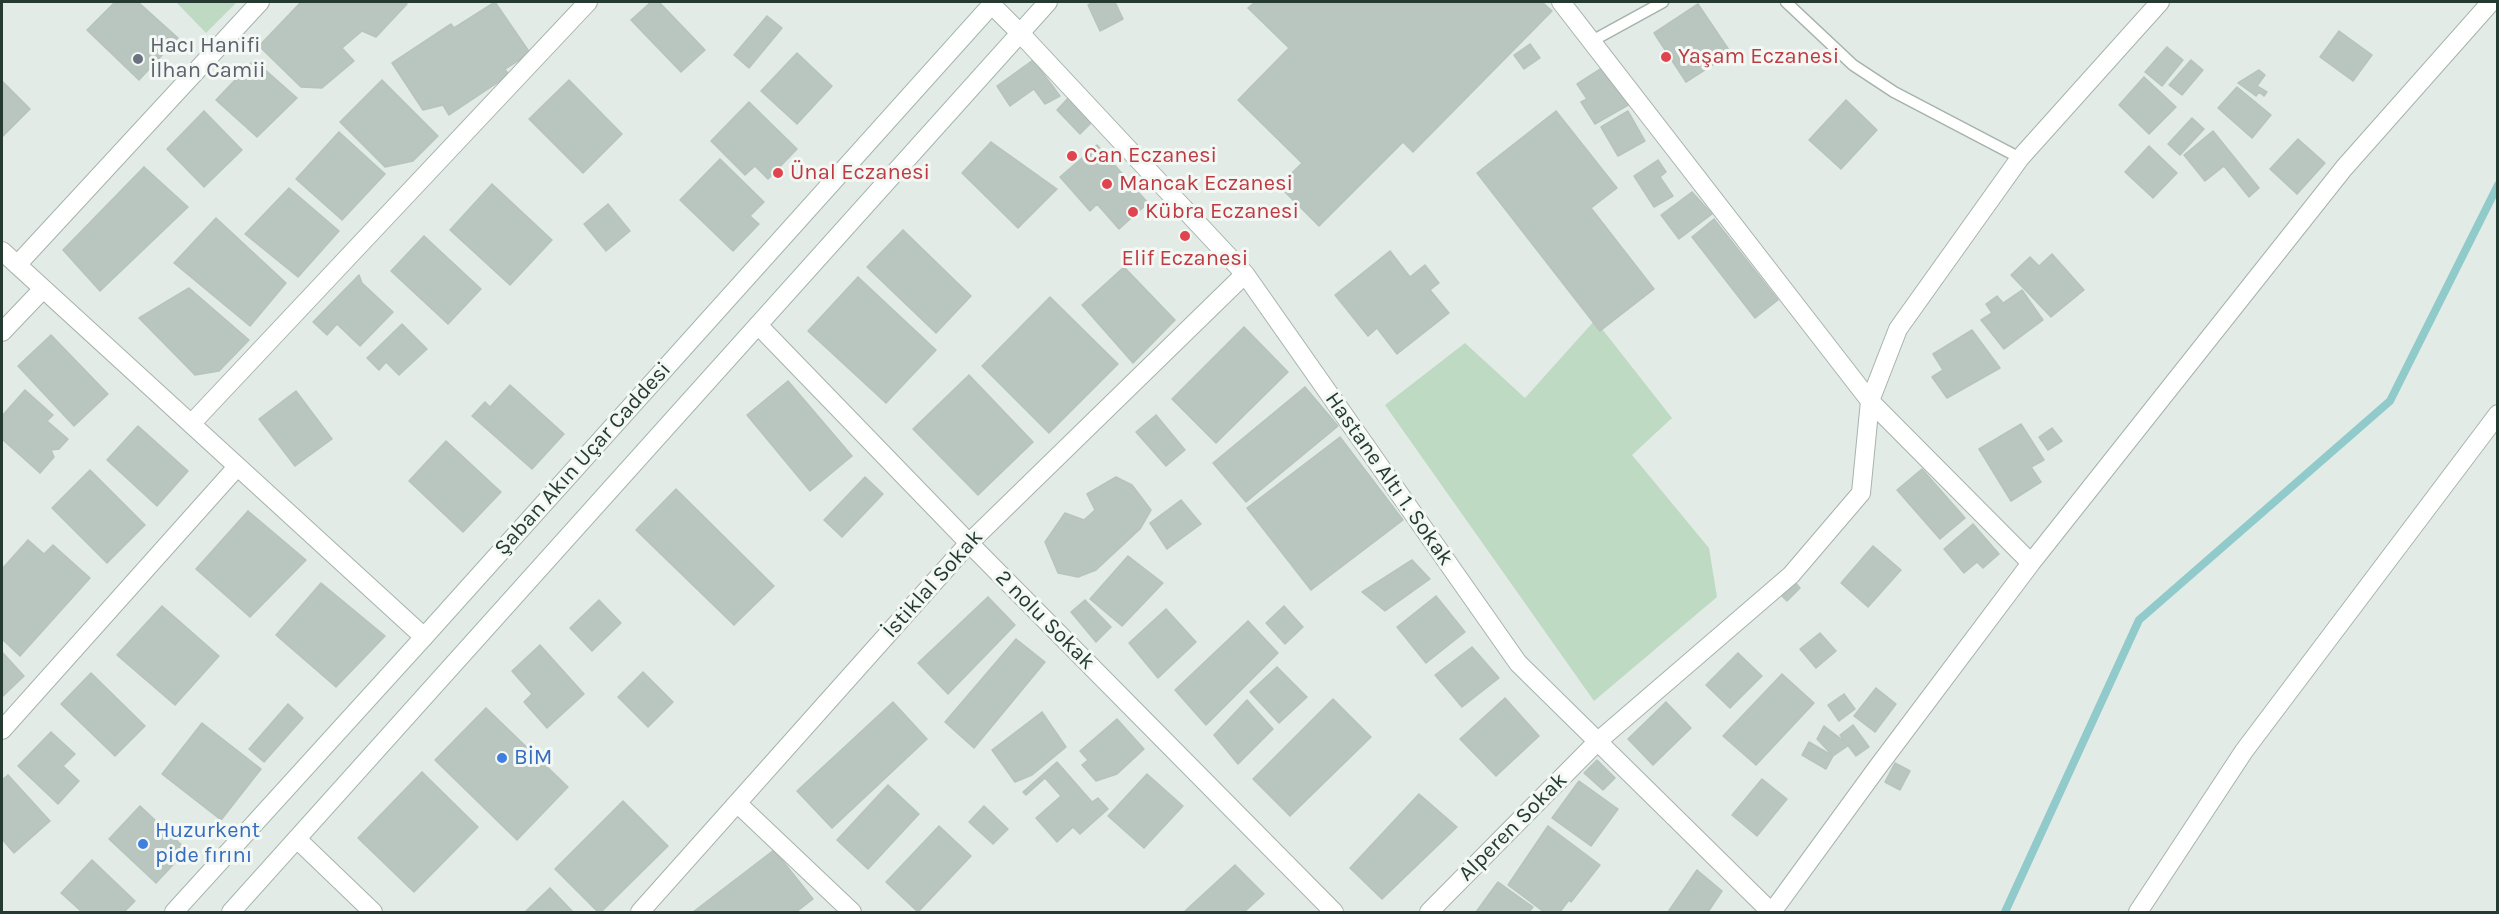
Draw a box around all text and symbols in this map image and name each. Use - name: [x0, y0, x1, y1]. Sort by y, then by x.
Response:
- place label: Hacı Hanifi İlhan Camii: [150, 33, 265, 84]
- place label: Yaşam Eczanesi: [1678, 44, 1839, 70]
- marker: Yaşam Eczanesi: [1659, 50, 1673, 64]
- marker: Hacı Hanifi İlhan Camii: [131, 52, 145, 66]
- place label: Can Eczanesi: [1084, 143, 1217, 169]
- marker: Can Eczanesi: [1065, 149, 1079, 163]
- place label: Ünal Eczanesi: [790, 160, 930, 186]
- marker: Ünal Eczanesi: [771, 166, 785, 180]
- place label: Mancak Eczanesi: [1119, 171, 1293, 197]
- marker: Mancak Eczanesi: [1100, 177, 1114, 191]
- place label: Kübra Eczanesi: [1145, 199, 1299, 225]
- marker: Kübra Eczanesi: [1126, 205, 1140, 219]
- marker: Elif Eczanesi: [1178, 229, 1192, 243]
- place label: Elif Eczanesi: [1122, 246, 1248, 272]
- street label: Şaban Akın Uçar Caddesi: [489, 357, 677, 561]
- street label: Hastane Altı 1. Sokak: [1319, 387, 1459, 571]
- street label: İstiklal Sokak: [877, 524, 989, 644]
- street label: 2 nolu Sokak: [990, 565, 1100, 675]
- place label: BİM: [514, 745, 552, 771]
- marker: BİM: [495, 751, 509, 765]
- street label: Alperen Sokak: [1453, 767, 1573, 887]
- place label: Huzurkent pide fırını: [155, 818, 260, 870]
- marker: Huzurkent pide fırını: [136, 837, 150, 851]

